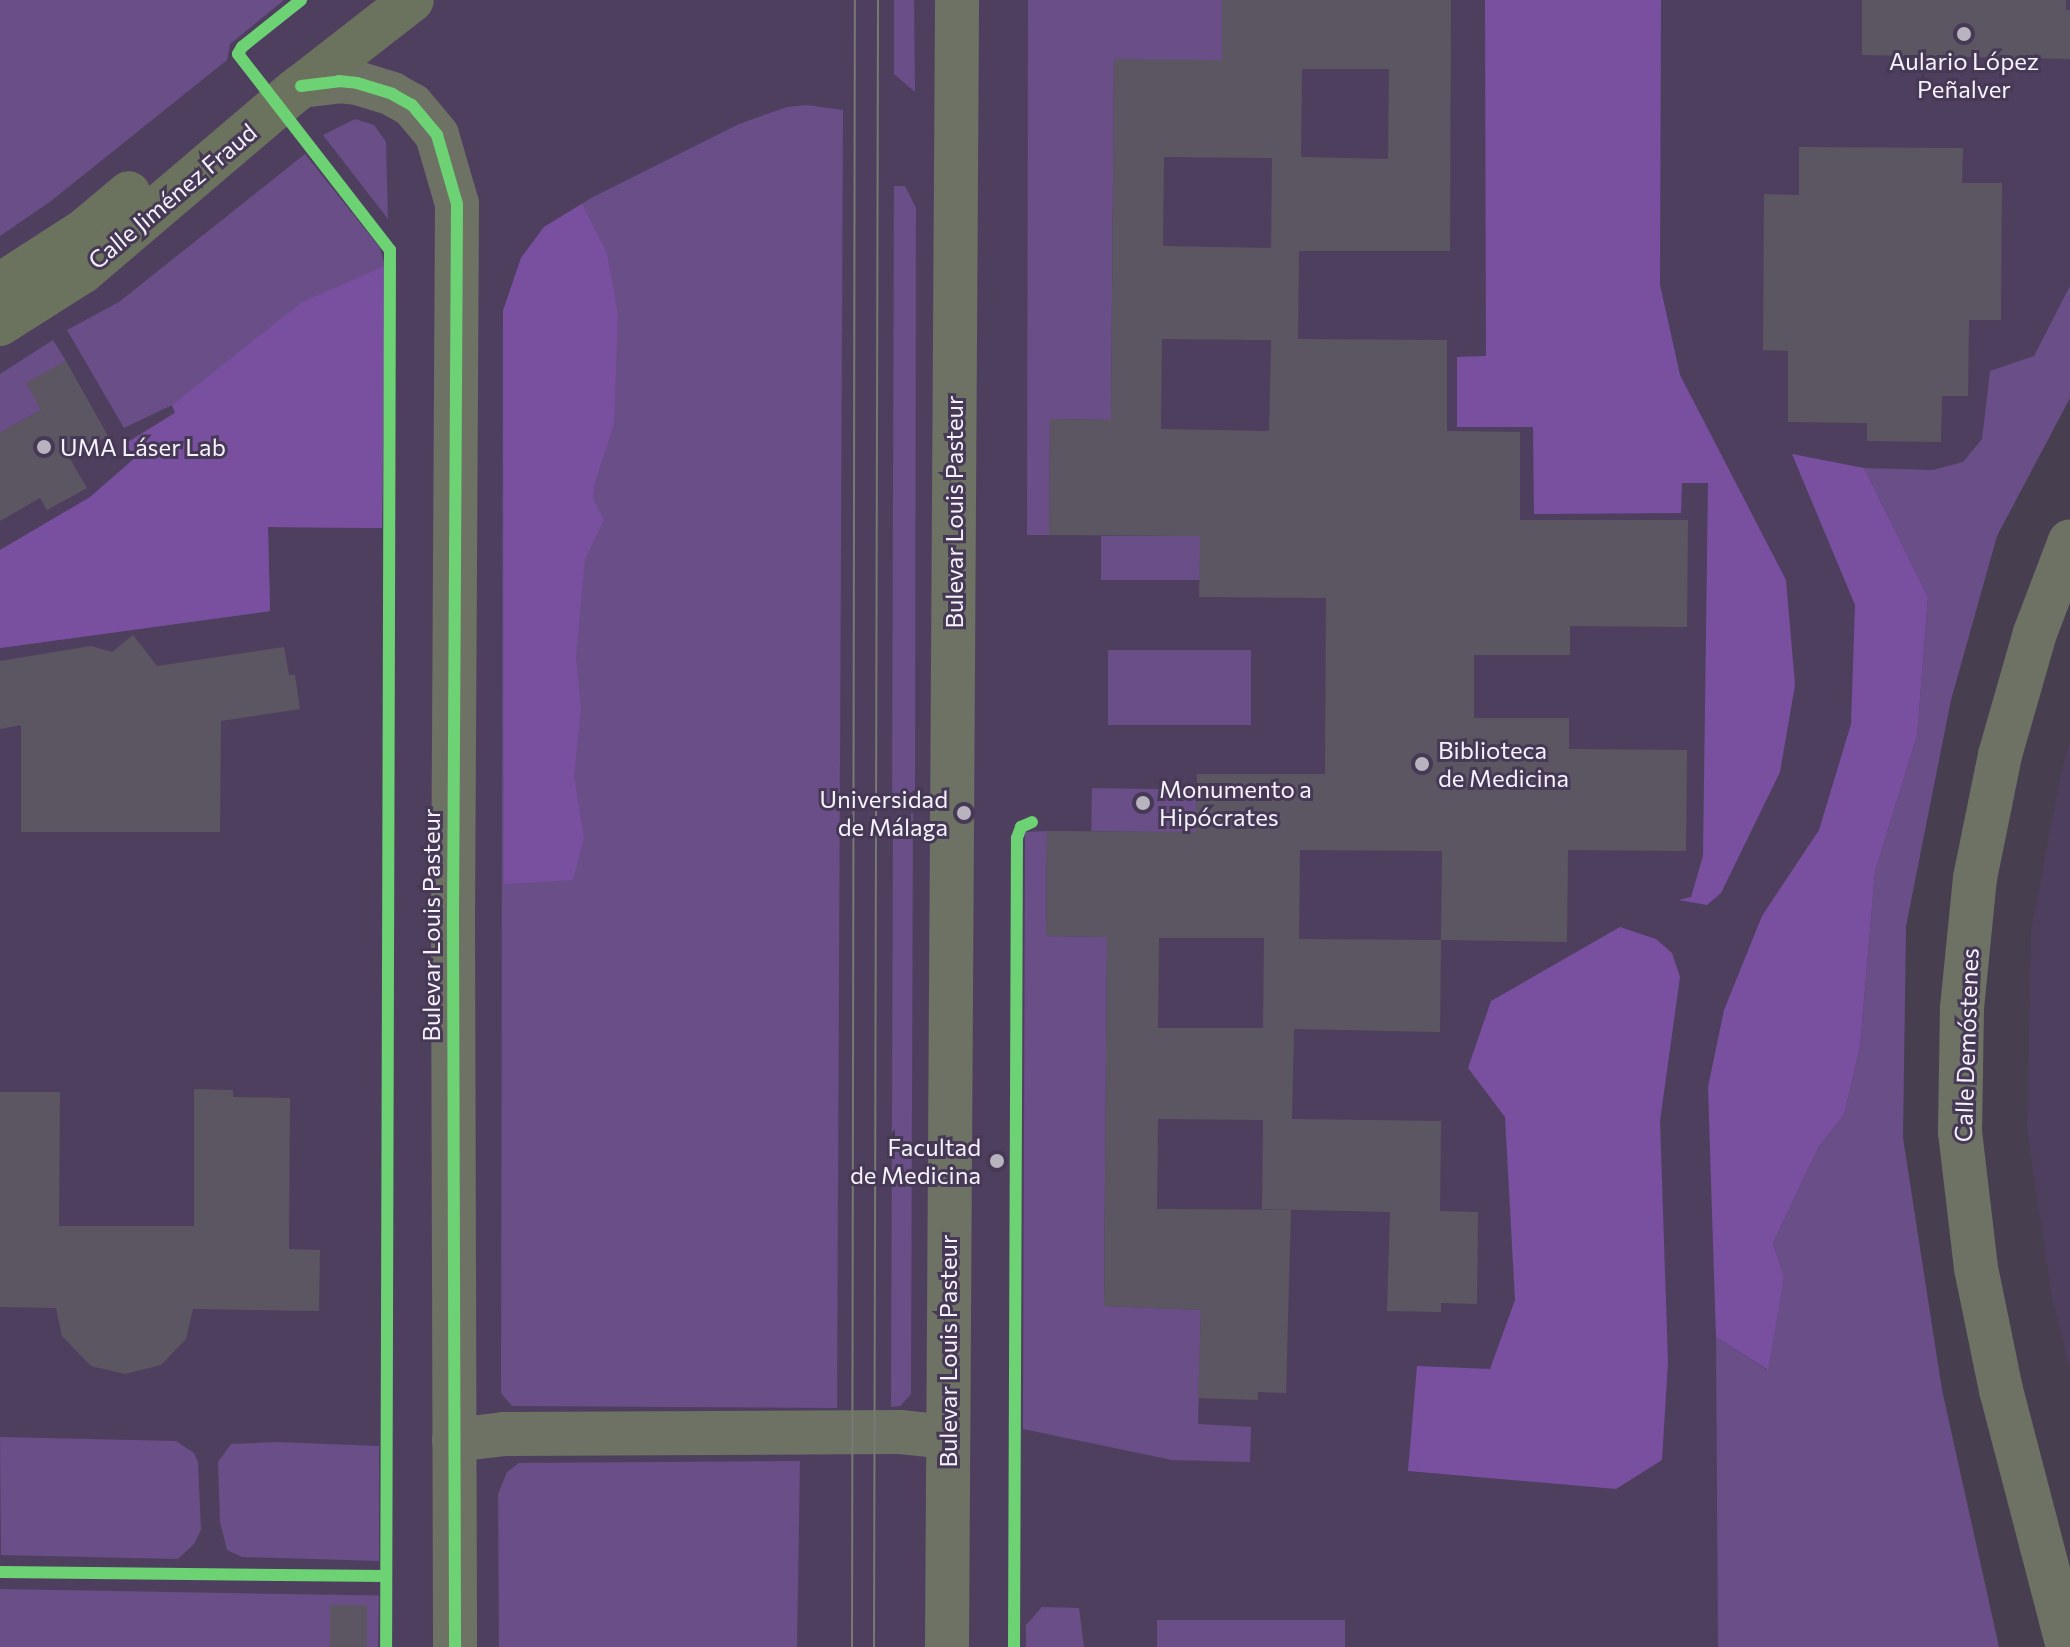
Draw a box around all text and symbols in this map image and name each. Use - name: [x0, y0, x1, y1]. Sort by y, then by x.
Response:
- marker: Aulario López Peñalver: [1955, 25, 1973, 43]
- place label: Aulario López Peñalver: [1889, 47, 2039, 103]
- street label: Calle Jiménez Fraud: [82, 117, 262, 275]
- street label: Bulevar Louis Pasteur: [940, 395, 968, 629]
- place label: UMA Láser Lab: [60, 433, 226, 461]
- marker: UMA Láser Lab: [35, 438, 53, 456]
- place label: Biblioteca de Medicina: [1438, 736, 1569, 792]
- marker: Biblioteca de Medicina: [1413, 755, 1431, 773]
- place label: Monumento a Hipócrates: [1159, 775, 1312, 831]
- place label: Universidad de Málaga: [819, 785, 948, 841]
- marker: Monumento a Hipócrates: [1134, 794, 1152, 812]
- marker: Universidad de Málaga: [955, 804, 973, 822]
- street label: Bulevar Louis Pasteur: [417, 808, 445, 1042]
- street label: Calle Demóstenes: [1948, 947, 1984, 1143]
- place label: Facultad de Medicina: [850, 1133, 981, 1189]
- marker: Facultad de Medicina: [988, 1152, 1006, 1170]
- street label: Bulevar Louis Pasteur: [934, 1234, 962, 1468]

